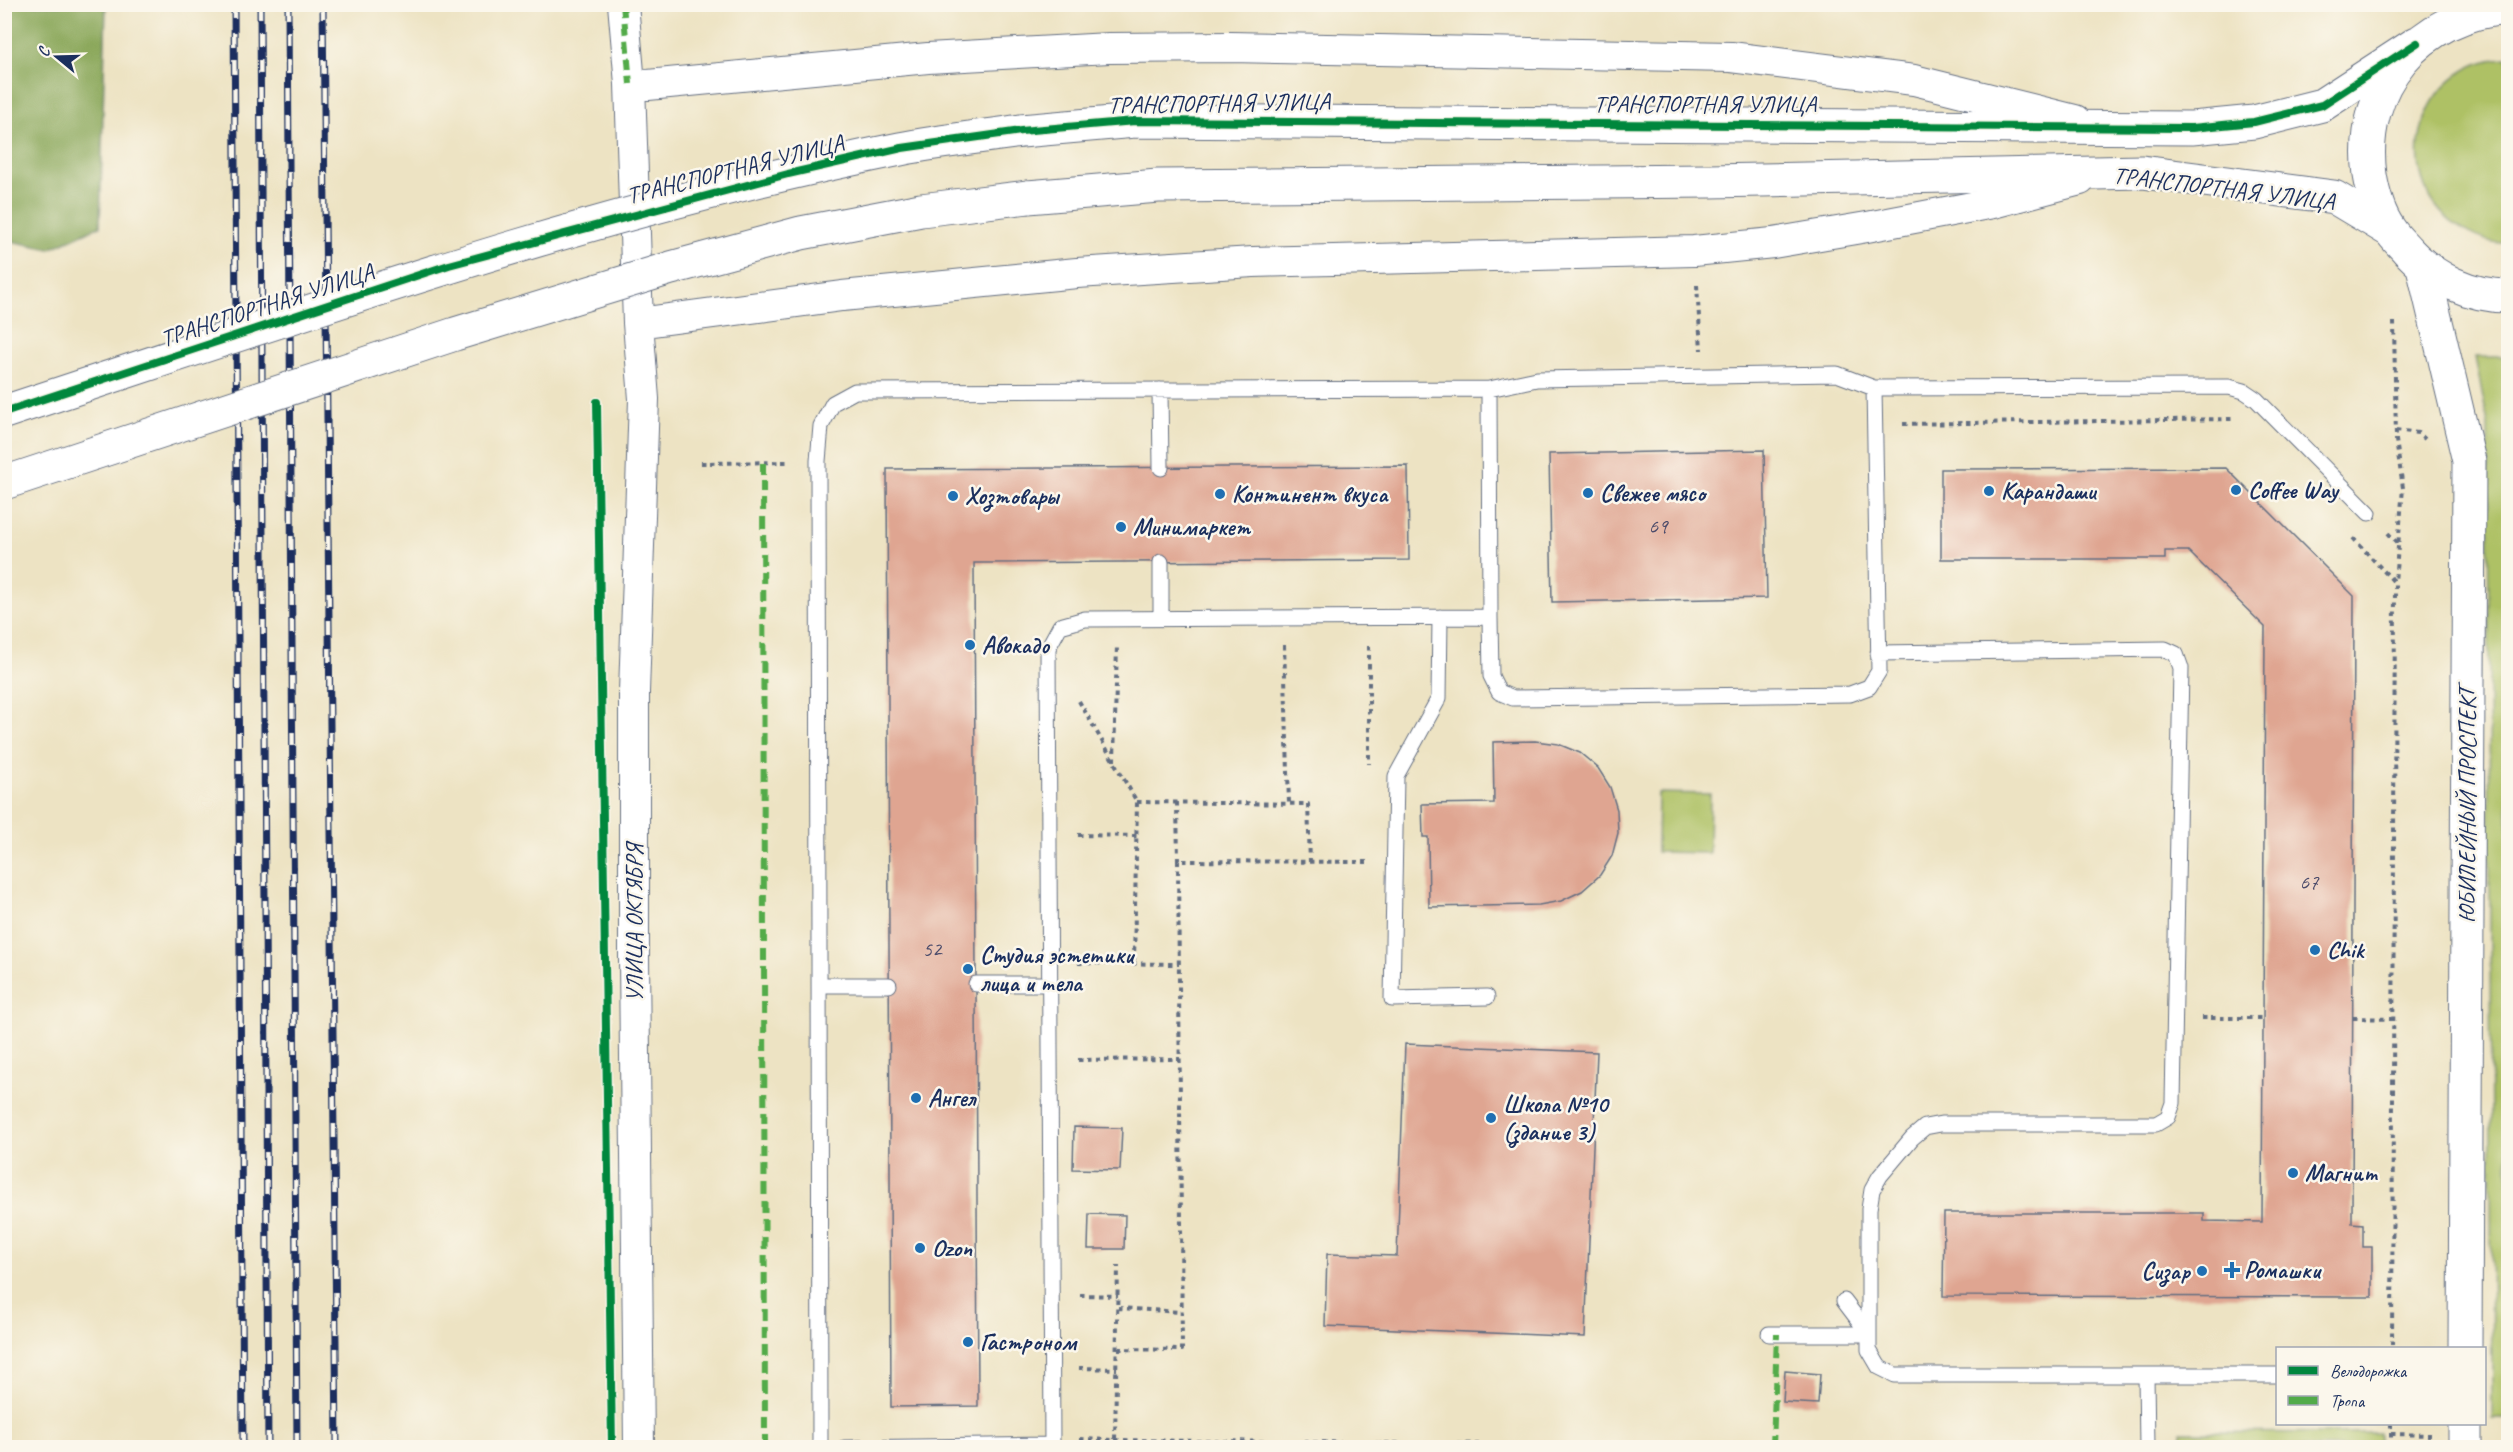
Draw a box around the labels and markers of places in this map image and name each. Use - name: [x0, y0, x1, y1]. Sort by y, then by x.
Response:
- place label: Coffee Way: [2248, 475, 2340, 505]
- place label: Карандаши: [2001, 476, 2098, 506]
- place label: Свежее мясо: [1600, 478, 1708, 508]
- place label: Континент вкуса: [1232, 479, 1389, 509]
- place label: Хозтовары: [965, 481, 1060, 512]
- marker: Coffee Way: [2229, 483, 2243, 497]
- marker: Карандаши: [1982, 484, 1996, 498]
- marker: Свежее мясо: [1581, 486, 1595, 500]
- marker: Континент вкуса: [1213, 487, 1227, 501]
- marker: Хозтовары: [946, 489, 960, 503]
- place label: Минимаркет: [1133, 512, 1251, 542]
- marker: Минимаркет: [1114, 520, 1128, 534]
- place label: Авокадо: [982, 630, 1051, 660]
- marker: Авокадо: [963, 638, 977, 652]
- place label: Chik: [2327, 935, 2366, 965]
- place label: Студия эстетики лица и тела: [980, 940, 1136, 998]
- marker: Chik: [2308, 943, 2322, 957]
- marker: Студия эстетики лица и тела: [961, 962, 975, 976]
- place label: Ангел: [928, 1083, 978, 1113]
- place label: Школа №10 (здание 3): [1503, 1089, 1610, 1148]
- marker: Ангел: [909, 1091, 923, 1105]
- marker: Школа №10 (здание 3): [1484, 1111, 1498, 1125]
- place label: Магнит: [2305, 1158, 2378, 1188]
- marker: Магнит: [2286, 1166, 2300, 1180]
- place label: Ozon: [932, 1233, 973, 1263]
- marker: Ozon: [913, 1241, 927, 1255]
- place label: Ромашки: [2244, 1255, 2323, 1285]
- place label: Сизар: [2142, 1256, 2192, 1287]
- marker: Ромашки: [2225, 1263, 2239, 1277]
- marker: Сизар: [2195, 1264, 2209, 1278]
- place label: Гастроном: [980, 1327, 1078, 1357]
- marker: Гастроном: [961, 1335, 975, 1349]

